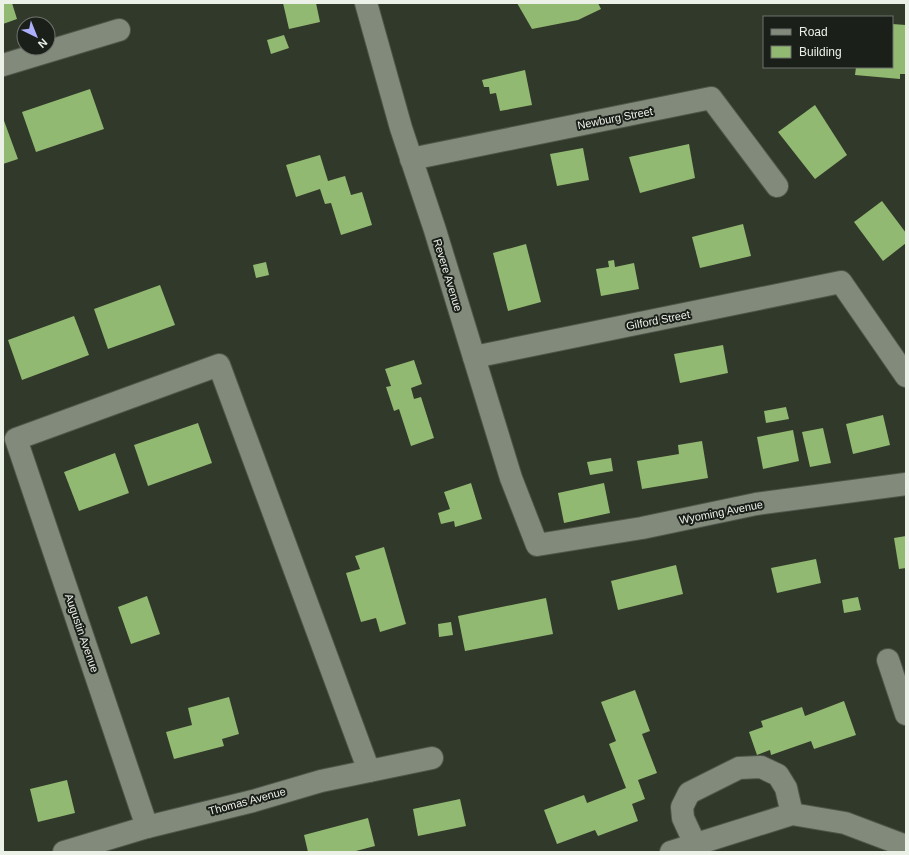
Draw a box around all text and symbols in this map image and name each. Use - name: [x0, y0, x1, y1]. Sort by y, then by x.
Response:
- north arrow: [16, 16, 56, 56]
- legend: [763, 16, 893, 68]
- text: Road: [799, 25, 828, 39]
- text: N: [36, 36, 50, 50]
- text: Building: [799, 45, 842, 59]
- street label: Newburg Street: [576, 105, 654, 131]
- street label: Revere Avenue: [431, 237, 465, 313]
- street label: Gilford Street: [625, 308, 691, 332]
- street label: Wyoming Avenue: [678, 498, 764, 526]
- street label: Augustin Avenue: [63, 592, 101, 674]
- street label: Thomas Avenue: [207, 785, 287, 817]

